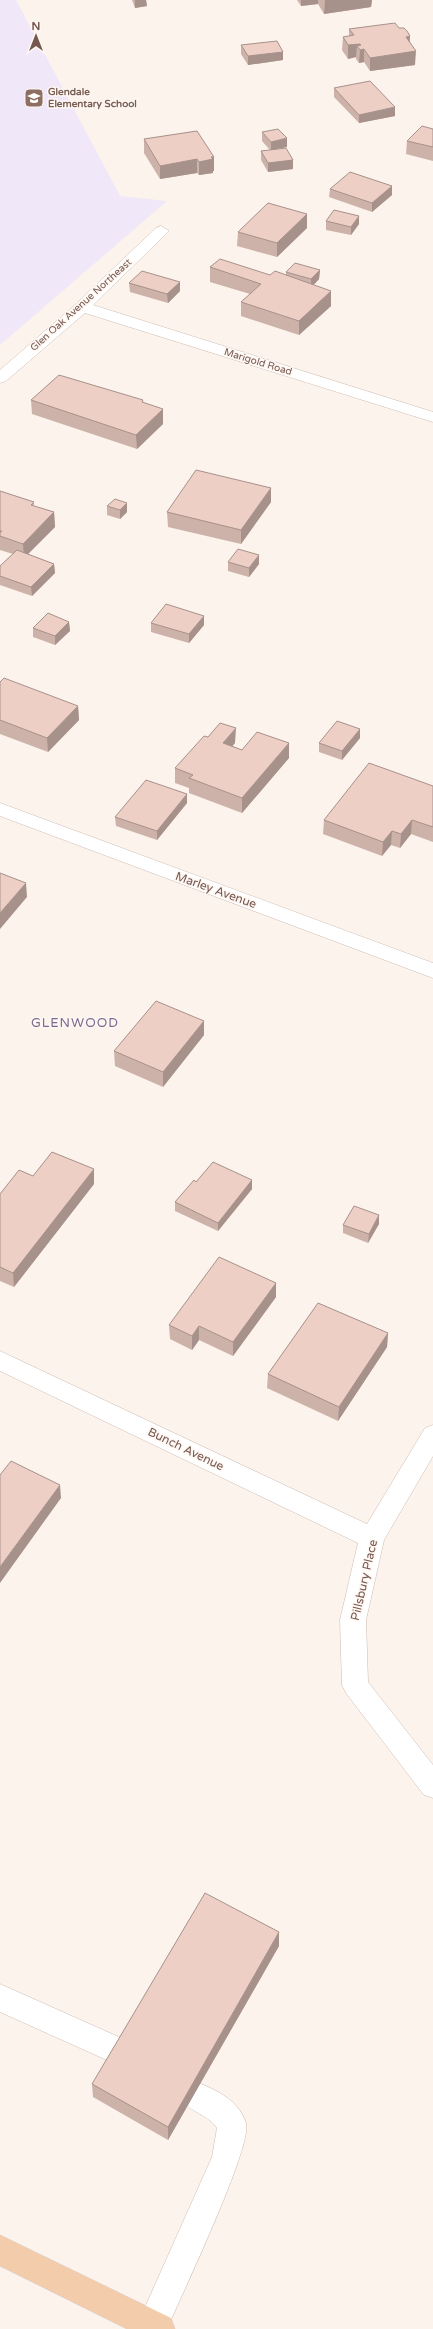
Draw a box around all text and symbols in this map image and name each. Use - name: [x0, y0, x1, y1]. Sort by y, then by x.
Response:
- north arrow: [16, 16, 56, 56]
- text: N: [32, 20, 40, 33]
- place label: Glendale Elementary School: [48, 86, 137, 110]
- school or university icon: Glendale Elementary School: [23, 87, 45, 109]
- street label: Glen Oak Avenue Northeast: [28, 256, 134, 354]
- street label: Marigold Road: [223, 346, 293, 378]
- street label: Marley Avenue: [174, 869, 259, 911]
- district label: GLENWOOD: [31, 1015, 119, 1031]
- street label: Bunch Avenue: [146, 1425, 226, 1473]
- street label: Pillsbury Place: [348, 1538, 380, 1622]

